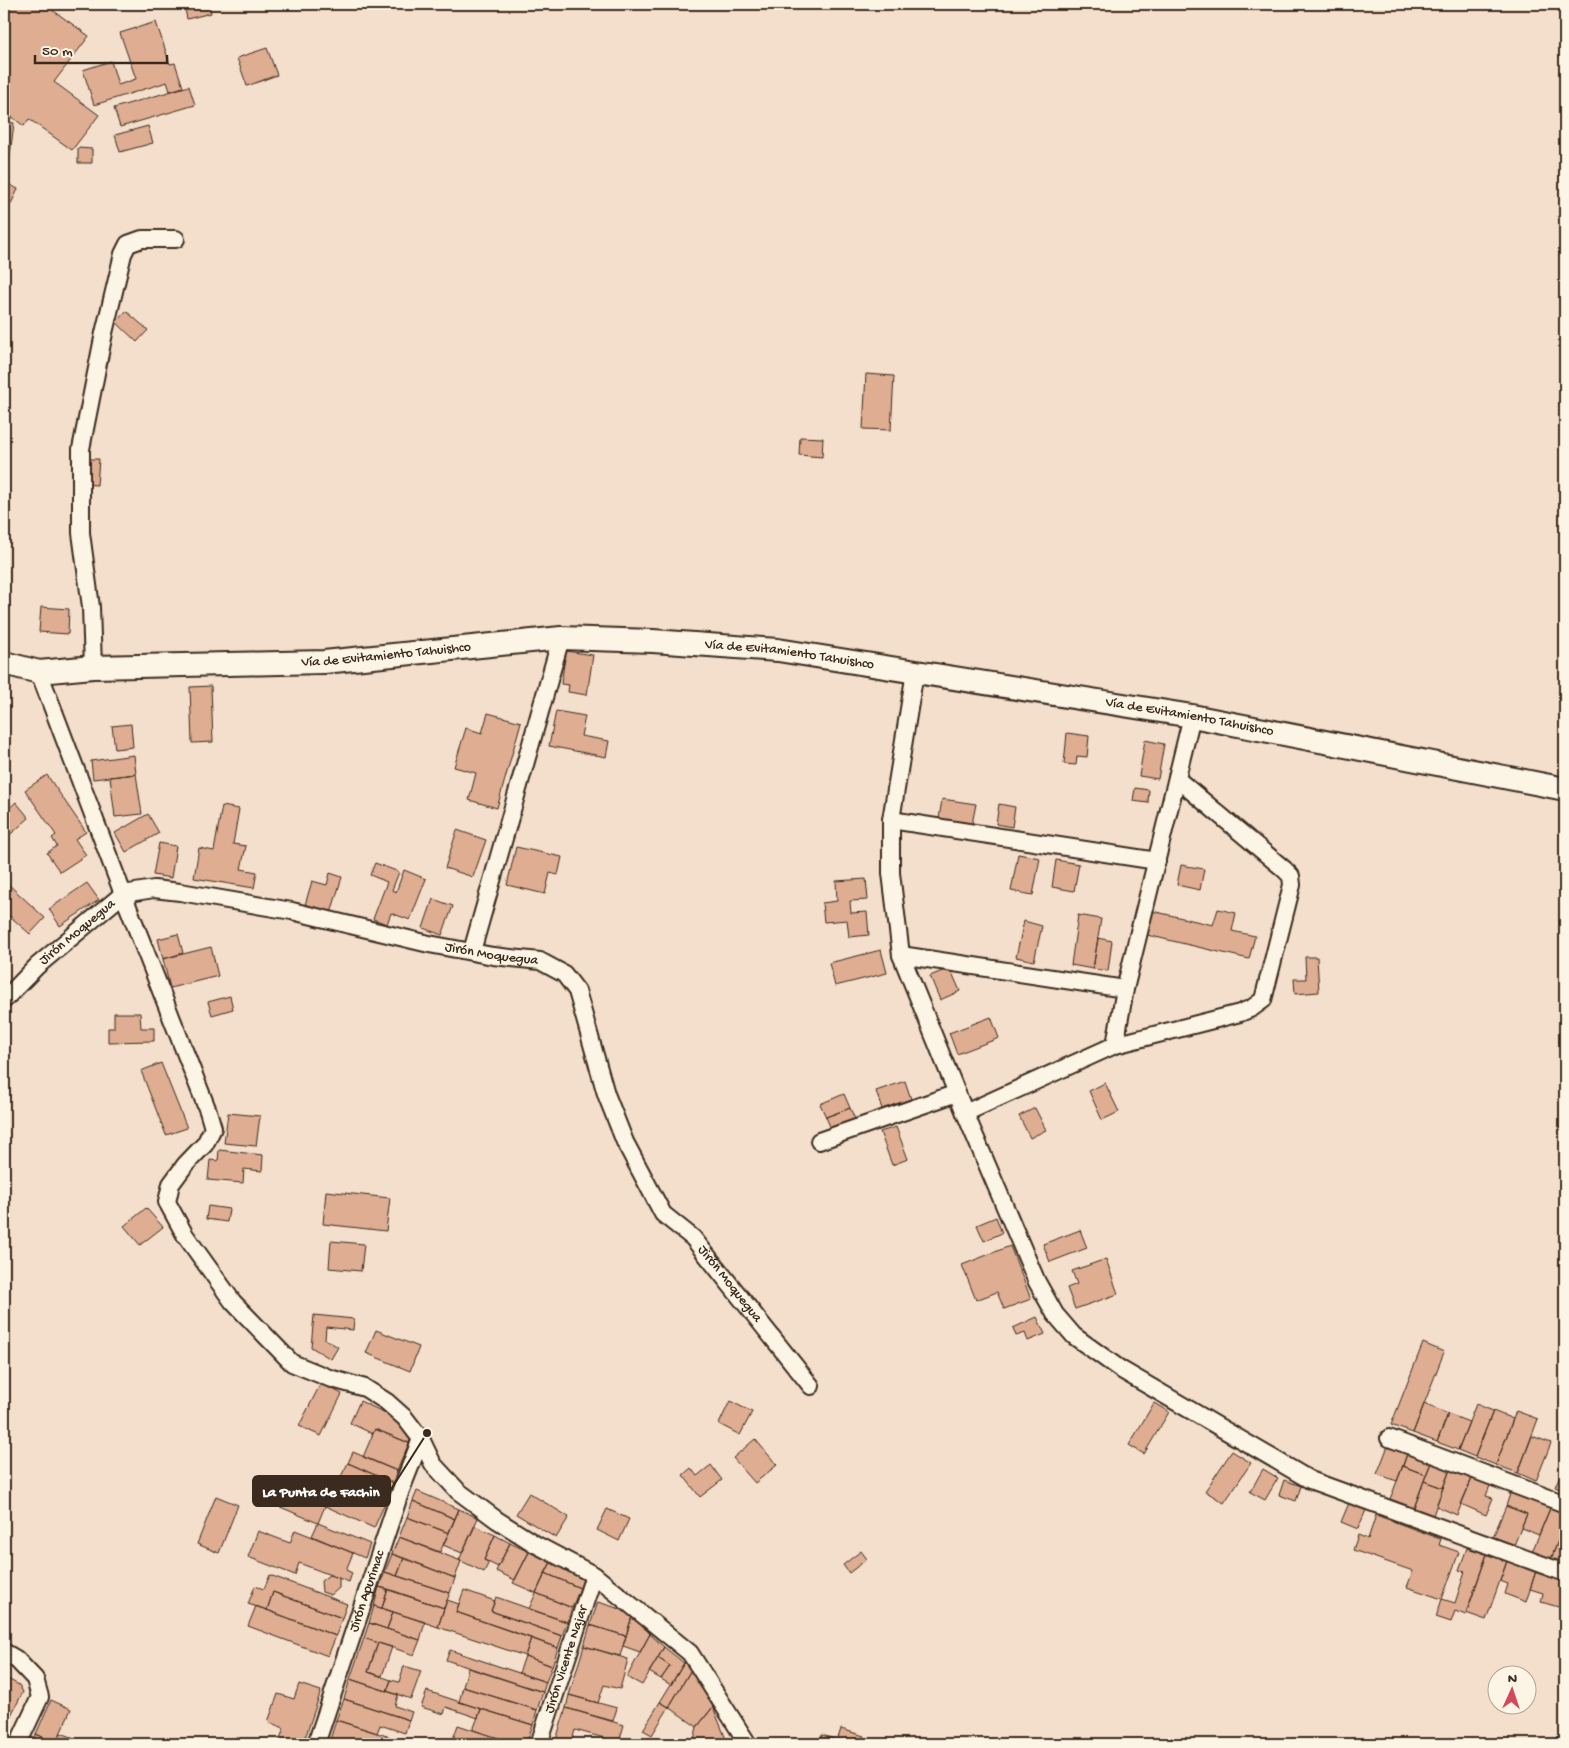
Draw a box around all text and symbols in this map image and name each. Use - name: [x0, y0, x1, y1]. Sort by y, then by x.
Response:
- scale bar: [35, 32, 168, 64]
- text: 50 m: [42, 43, 73, 61]
- street label: Vía de Evitamiento Tahuishco: [703, 636, 875, 674]
- street label: Vía de Evitamiento Tahuishco: [300, 639, 472, 671]
- street label: Vía de Evitamiento Tahuishco: [1103, 694, 1275, 740]
- street label: Jirón Moquegua: [36, 895, 120, 969]
- street label: Jirón Moquegua: [443, 939, 540, 969]
- street label: Jirón Moquegua: [694, 1242, 766, 1327]
- callout: La Punta de Fachin: [253, 1476, 390, 1506]
- text: La Punta de Fachin: [262, 1484, 381, 1502]
- street label: Jirón Apurimac: [346, 1547, 389, 1634]
- street label: Jirón Vicente Najar: [541, 1602, 592, 1715]
- north arrow: [1486, 1666, 1536, 1716]
- text: N: [1508, 1671, 1518, 1688]

